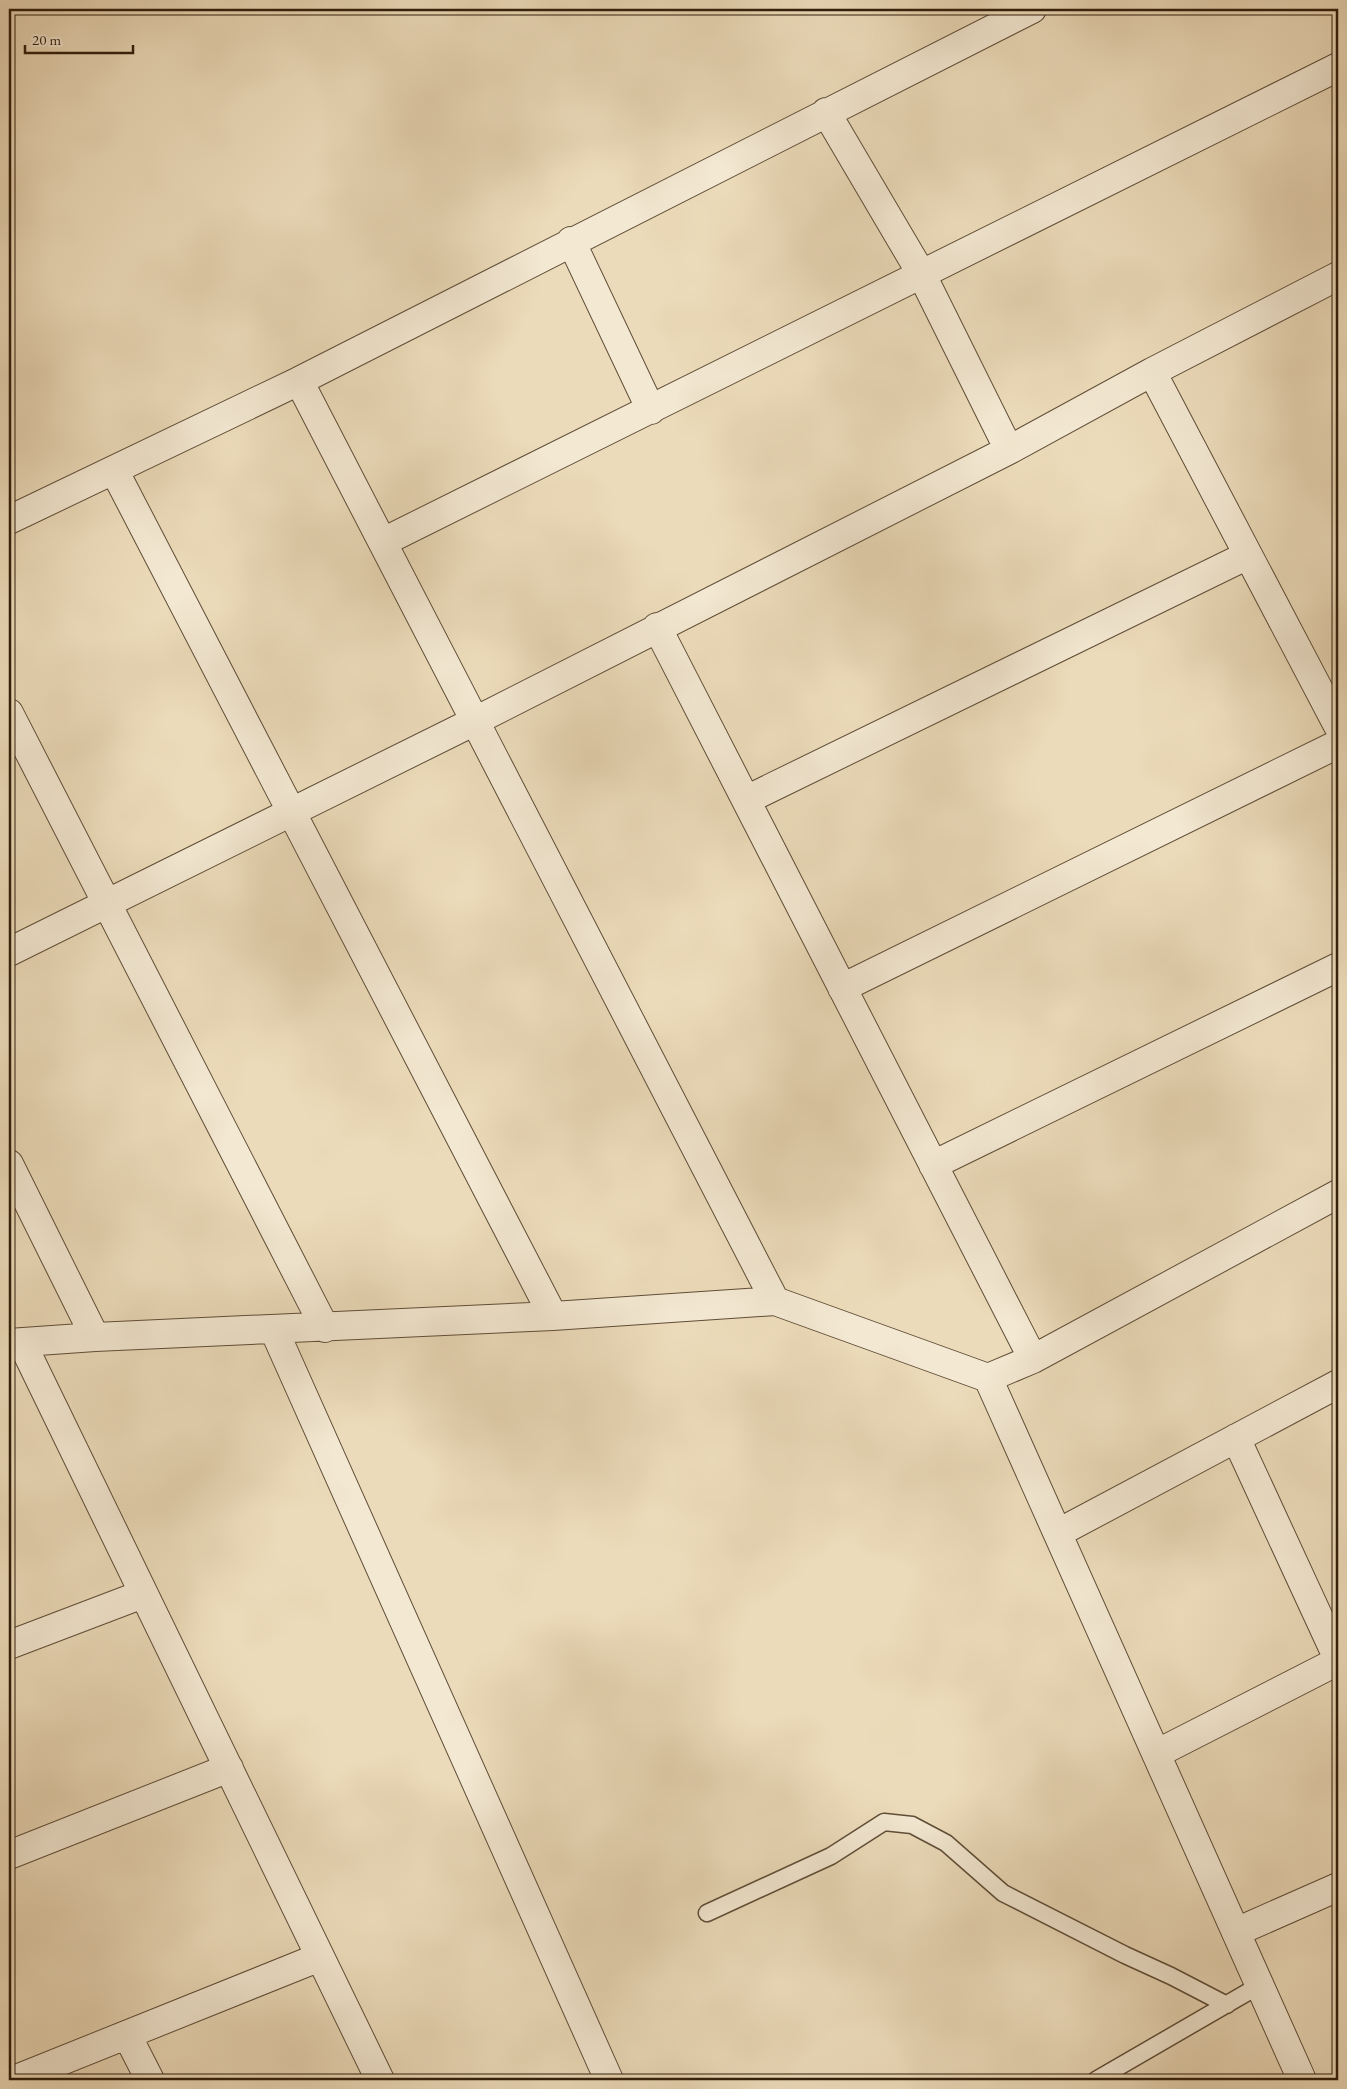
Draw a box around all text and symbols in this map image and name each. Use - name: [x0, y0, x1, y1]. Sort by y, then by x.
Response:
- scale bar: [25, 22, 132, 54]
- text: 20 m: [32, 30, 61, 49]

